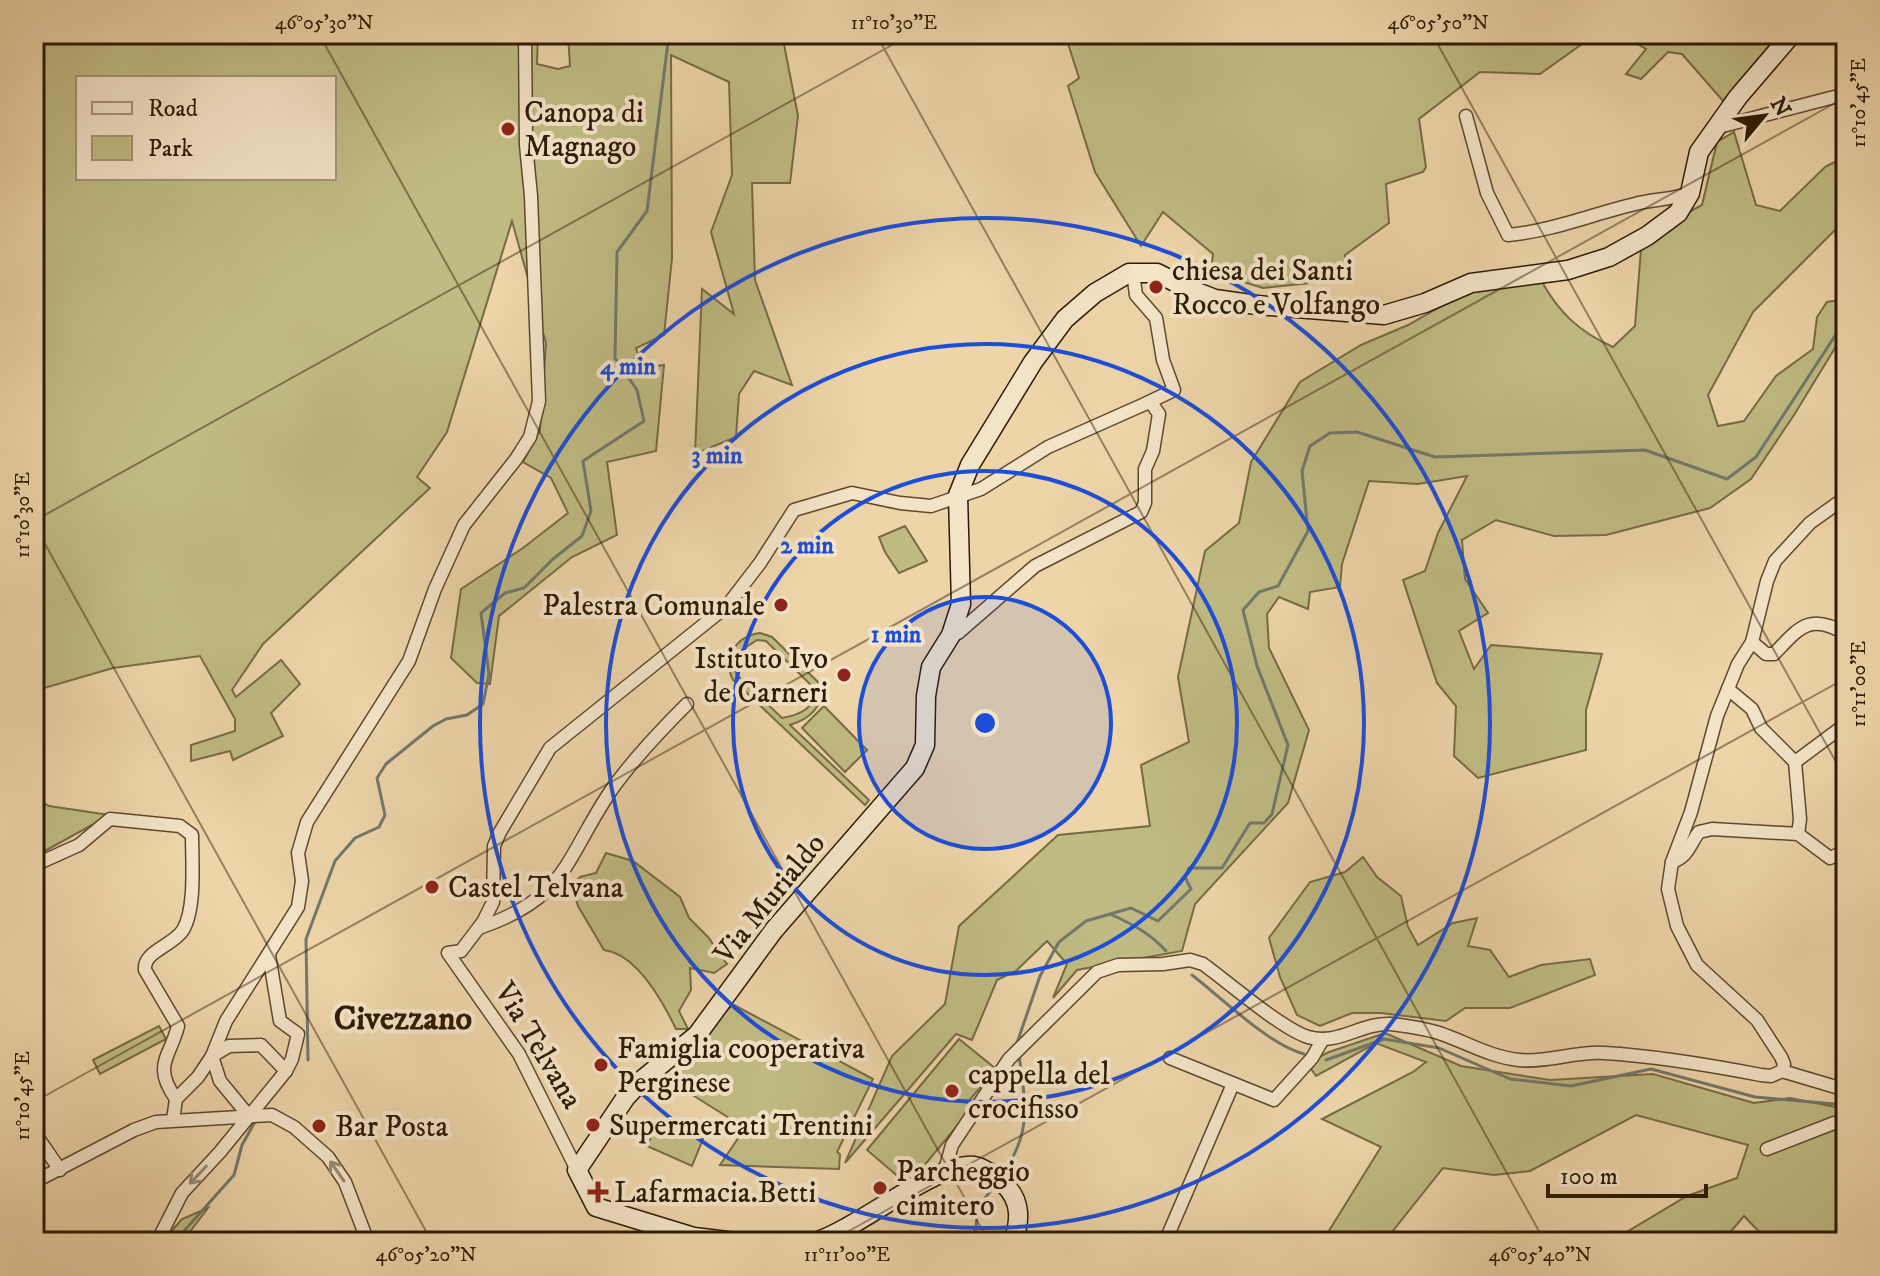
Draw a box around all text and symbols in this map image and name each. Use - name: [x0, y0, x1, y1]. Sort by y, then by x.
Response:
- text: 46°05'30"N: [275, 11, 373, 36]
- text: 11°10'30"E: [851, 11, 937, 36]
- text: 46°05'50"N: [1387, 11, 1489, 36]
- text: 11°10'45"E: [1847, 58, 1872, 148]
- legend: [76, 76, 336, 180]
- north arrow: [1724, 76, 1804, 156]
- text: N: [1764, 93, 1796, 121]
- text: Road: [148, 94, 198, 124]
- place label: Canopa di Magnago: [524, 95, 644, 166]
- marker: Canopa di Magnago: [499, 120, 517, 138]
- text: Park: [148, 134, 193, 164]
- place label: chiesa dei Santi Rocco e Volfango: [1172, 253, 1380, 324]
- marker: chiesa dei Santi Rocco e Volfango: [1147, 278, 1165, 296]
- text: 4 min: [600, 352, 656, 382]
- text: 3 min: [692, 441, 743, 471]
- text: 11°10'30"E: [11, 472, 36, 558]
- text: 2 min: [780, 531, 834, 561]
- place label: Palestra Comunale: [542, 588, 765, 625]
- marker: Palestra Comunale: [772, 596, 790, 614]
- text: 1 min: [871, 620, 922, 650]
- place label: Istituto Ivo de Carneri: [694, 641, 828, 712]
- text: 11°11'00"E: [1847, 641, 1872, 727]
- marker: Istituto Ivo de Carneri: [835, 666, 853, 684]
- centre of rings: [971, 709, 999, 737]
- street label: Via Murialdo: [706, 826, 834, 973]
- place label: Castel Telvana: [448, 870, 624, 907]
- marker: Castel Telvana: [423, 878, 441, 896]
- street label: Via Telvana: [485, 975, 590, 1116]
- district label: Civezzano: [334, 998, 472, 1040]
- place label: Famiglia cooperativa Perginese: [617, 1031, 865, 1102]
- text: 11°10'45"E: [11, 1051, 36, 1141]
- marker: Famiglia cooperativa Perginese: [592, 1056, 610, 1074]
- place label: cappella del crocifisso: [968, 1057, 1110, 1128]
- marker: cappella del crocifisso: [943, 1082, 961, 1100]
- place label: Supermercati Trentini: [609, 1108, 873, 1145]
- place label: Bar Posta: [335, 1109, 448, 1146]
- marker: Supermercati Trentini: [584, 1116, 602, 1134]
- marker: Bar Posta: [310, 1117, 328, 1135]
- scale bar: [1548, 1148, 1706, 1198]
- place label: Parcheggio cimitero: [896, 1154, 1030, 1225]
- one-way arrow: [329, 1160, 345, 1182]
- text: 100 m: [1560, 1162, 1618, 1192]
- one-way arrow: [189, 1165, 208, 1185]
- place label: Lafarmacia.Betti: [614, 1175, 816, 1212]
- marker: Parcheggio cimitero: [871, 1179, 889, 1197]
- marker: Lafarmacia.Betti: [589, 1183, 607, 1201]
- text: 46°05'20"N: [375, 1243, 477, 1268]
- text: 11°11'00"E: [804, 1243, 890, 1268]
- text: 46°05'40"N: [1489, 1243, 1591, 1268]

